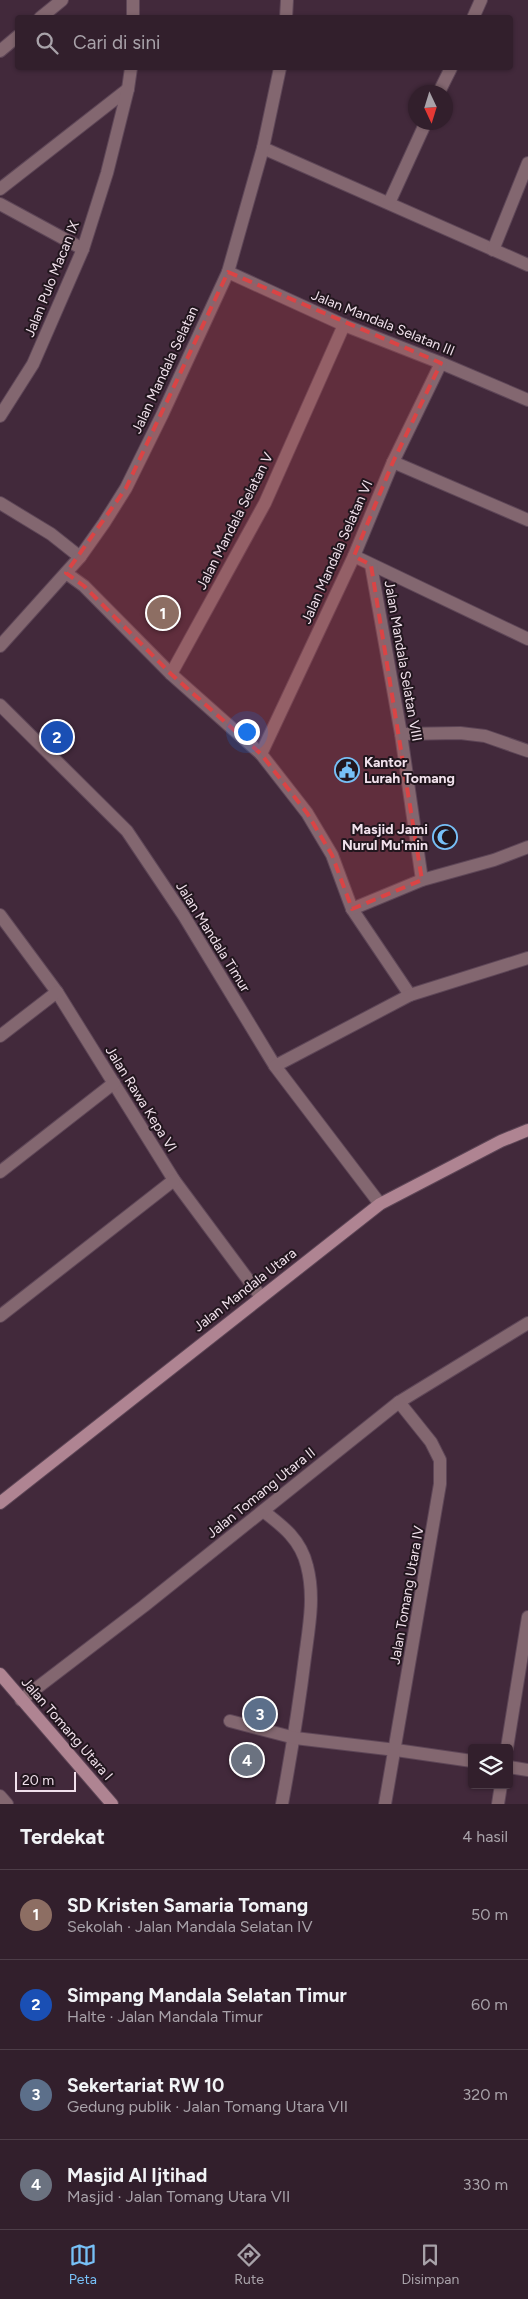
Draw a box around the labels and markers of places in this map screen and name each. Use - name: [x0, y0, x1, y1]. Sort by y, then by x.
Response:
- pin: 1: [147, 594, 179, 632]
- pin: 2: [41, 718, 73, 756]
- place label: Kantor Lurah Tomang: [364, 754, 455, 787]
- public building icon: Kantor Lurah Tomang: [334, 757, 360, 783]
- place label: Masjid Jami Nurul Mu'min: [342, 821, 428, 854]
- mosque icon: Masjid Jami Nurul Mu'min: [432, 824, 458, 850]
- pin: 3: [244, 1695, 276, 1733]
- pin: 4: [231, 1741, 263, 1779]

